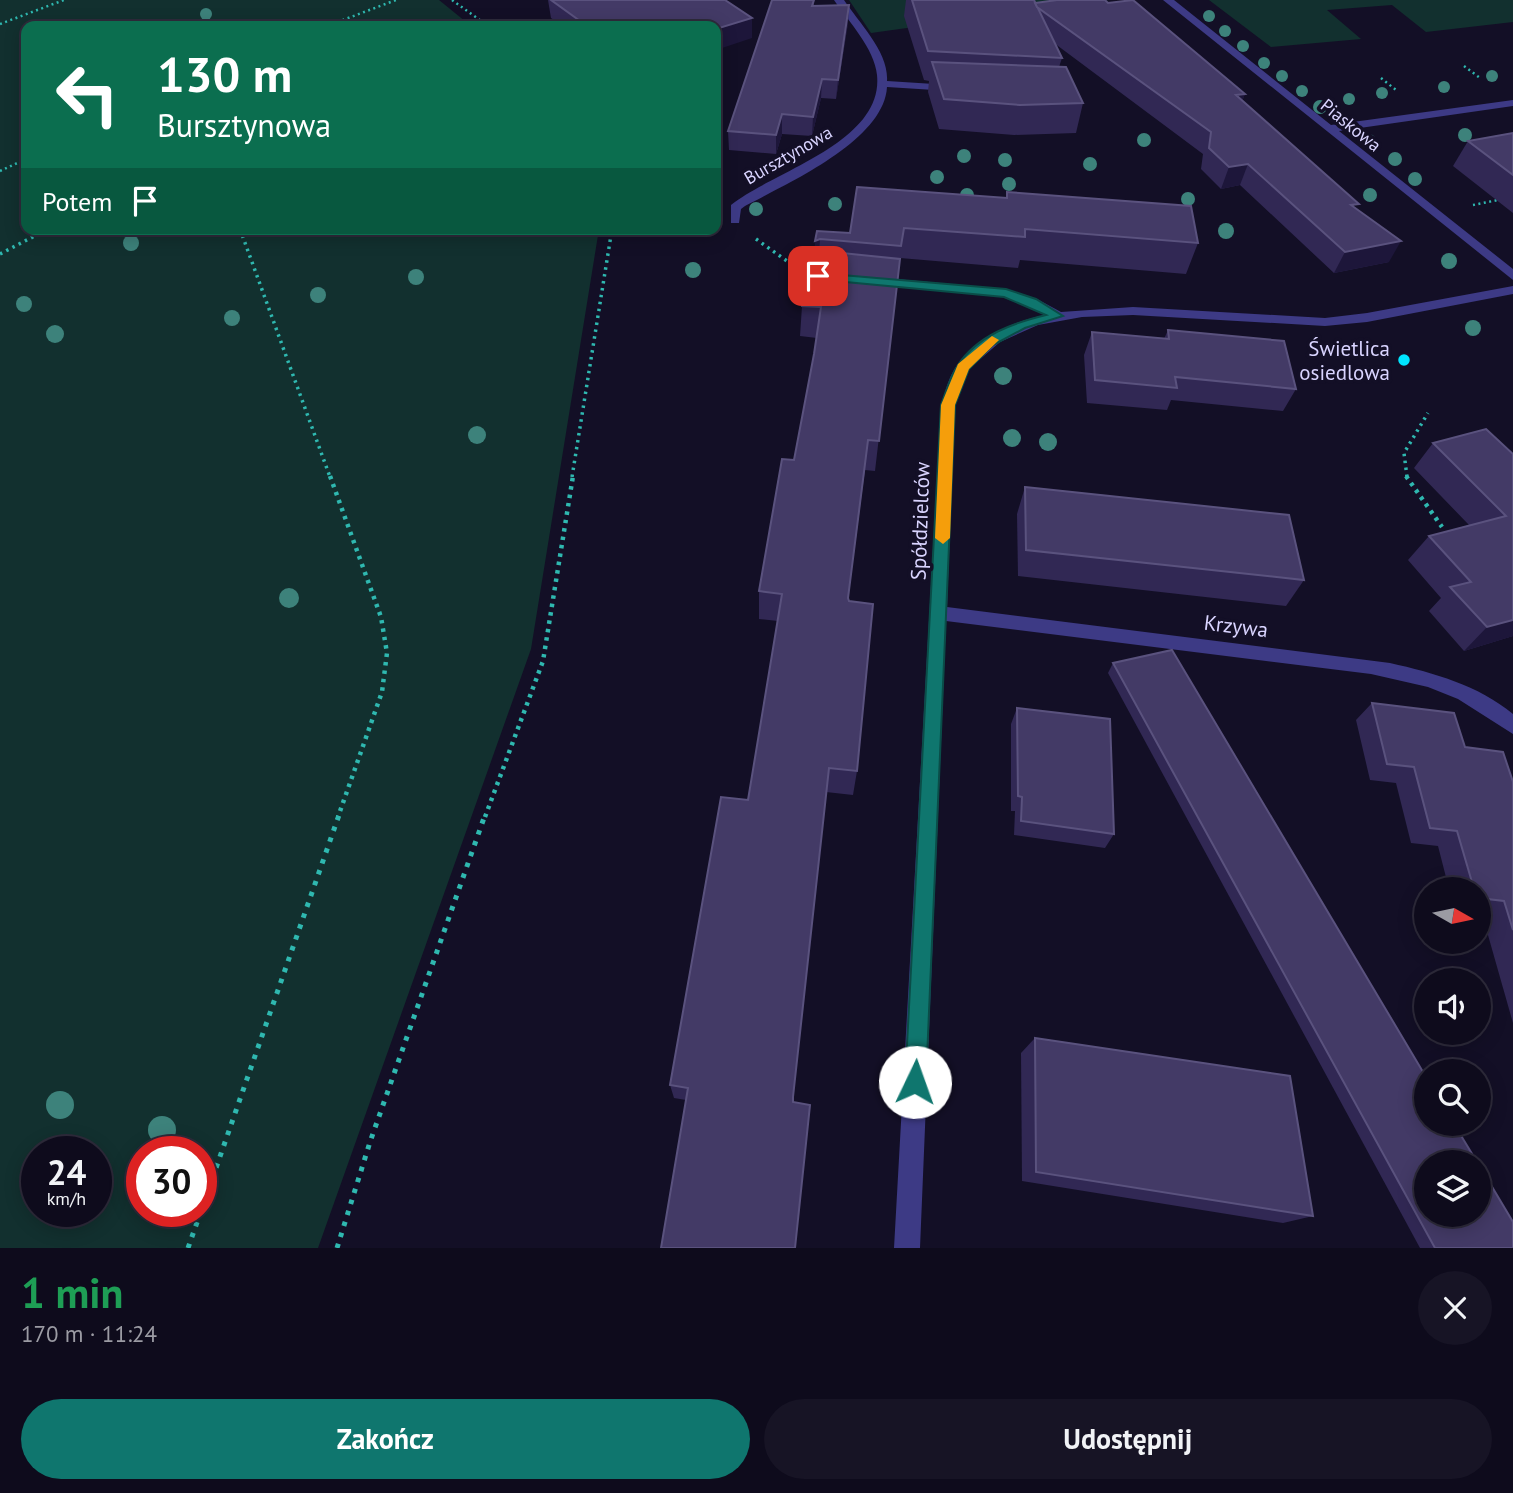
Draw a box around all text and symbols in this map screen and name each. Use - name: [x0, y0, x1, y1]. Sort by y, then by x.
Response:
- text: 130 m: [157, 42, 292, 106]
- icon: left: [42, 49, 133, 140]
- street label: Piaskowa: [1316, 94, 1386, 156]
- text: Bursztynowa: [157, 104, 331, 146]
- street label: Bursztynowa: [740, 121, 836, 189]
- icon: arrive: [126, 182, 164, 220]
- text: Potem: [42, 185, 112, 218]
- pin: [788, 246, 848, 306]
- icon: arrive: [799, 257, 837, 295]
- place label: Świetlica osiedlowa: [1299, 335, 1390, 386]
- marker: Świetlica osiedlowa: [1396, 352, 1412, 368]
- street label: Spółdzielców: [904, 461, 936, 581]
- street label: Krzywa: [1202, 609, 1270, 643]
- north arrow: [1414, 877, 1491, 954]
- map controls: [1414, 877, 1491, 1227]
- button: sound: [1414, 968, 1491, 1045]
- position arrow: [878, 1045, 952, 1119]
- button: search: [1414, 1059, 1491, 1136]
- speed limit sign: 30: [126, 1136, 217, 1227]
- text: 24: [47, 1149, 86, 1195]
- button: layers: [1414, 1150, 1491, 1227]
- text: km/h: [47, 1187, 86, 1210]
- text: 1 min: [21, 1265, 123, 1320]
- button: close: [1418, 1271, 1492, 1345]
- text: 170 m · 11:24: [21, 1319, 157, 1348]
- button: Zakończ: [21, 1399, 750, 1479]
- button: Udostępnij: [764, 1399, 1492, 1479]

